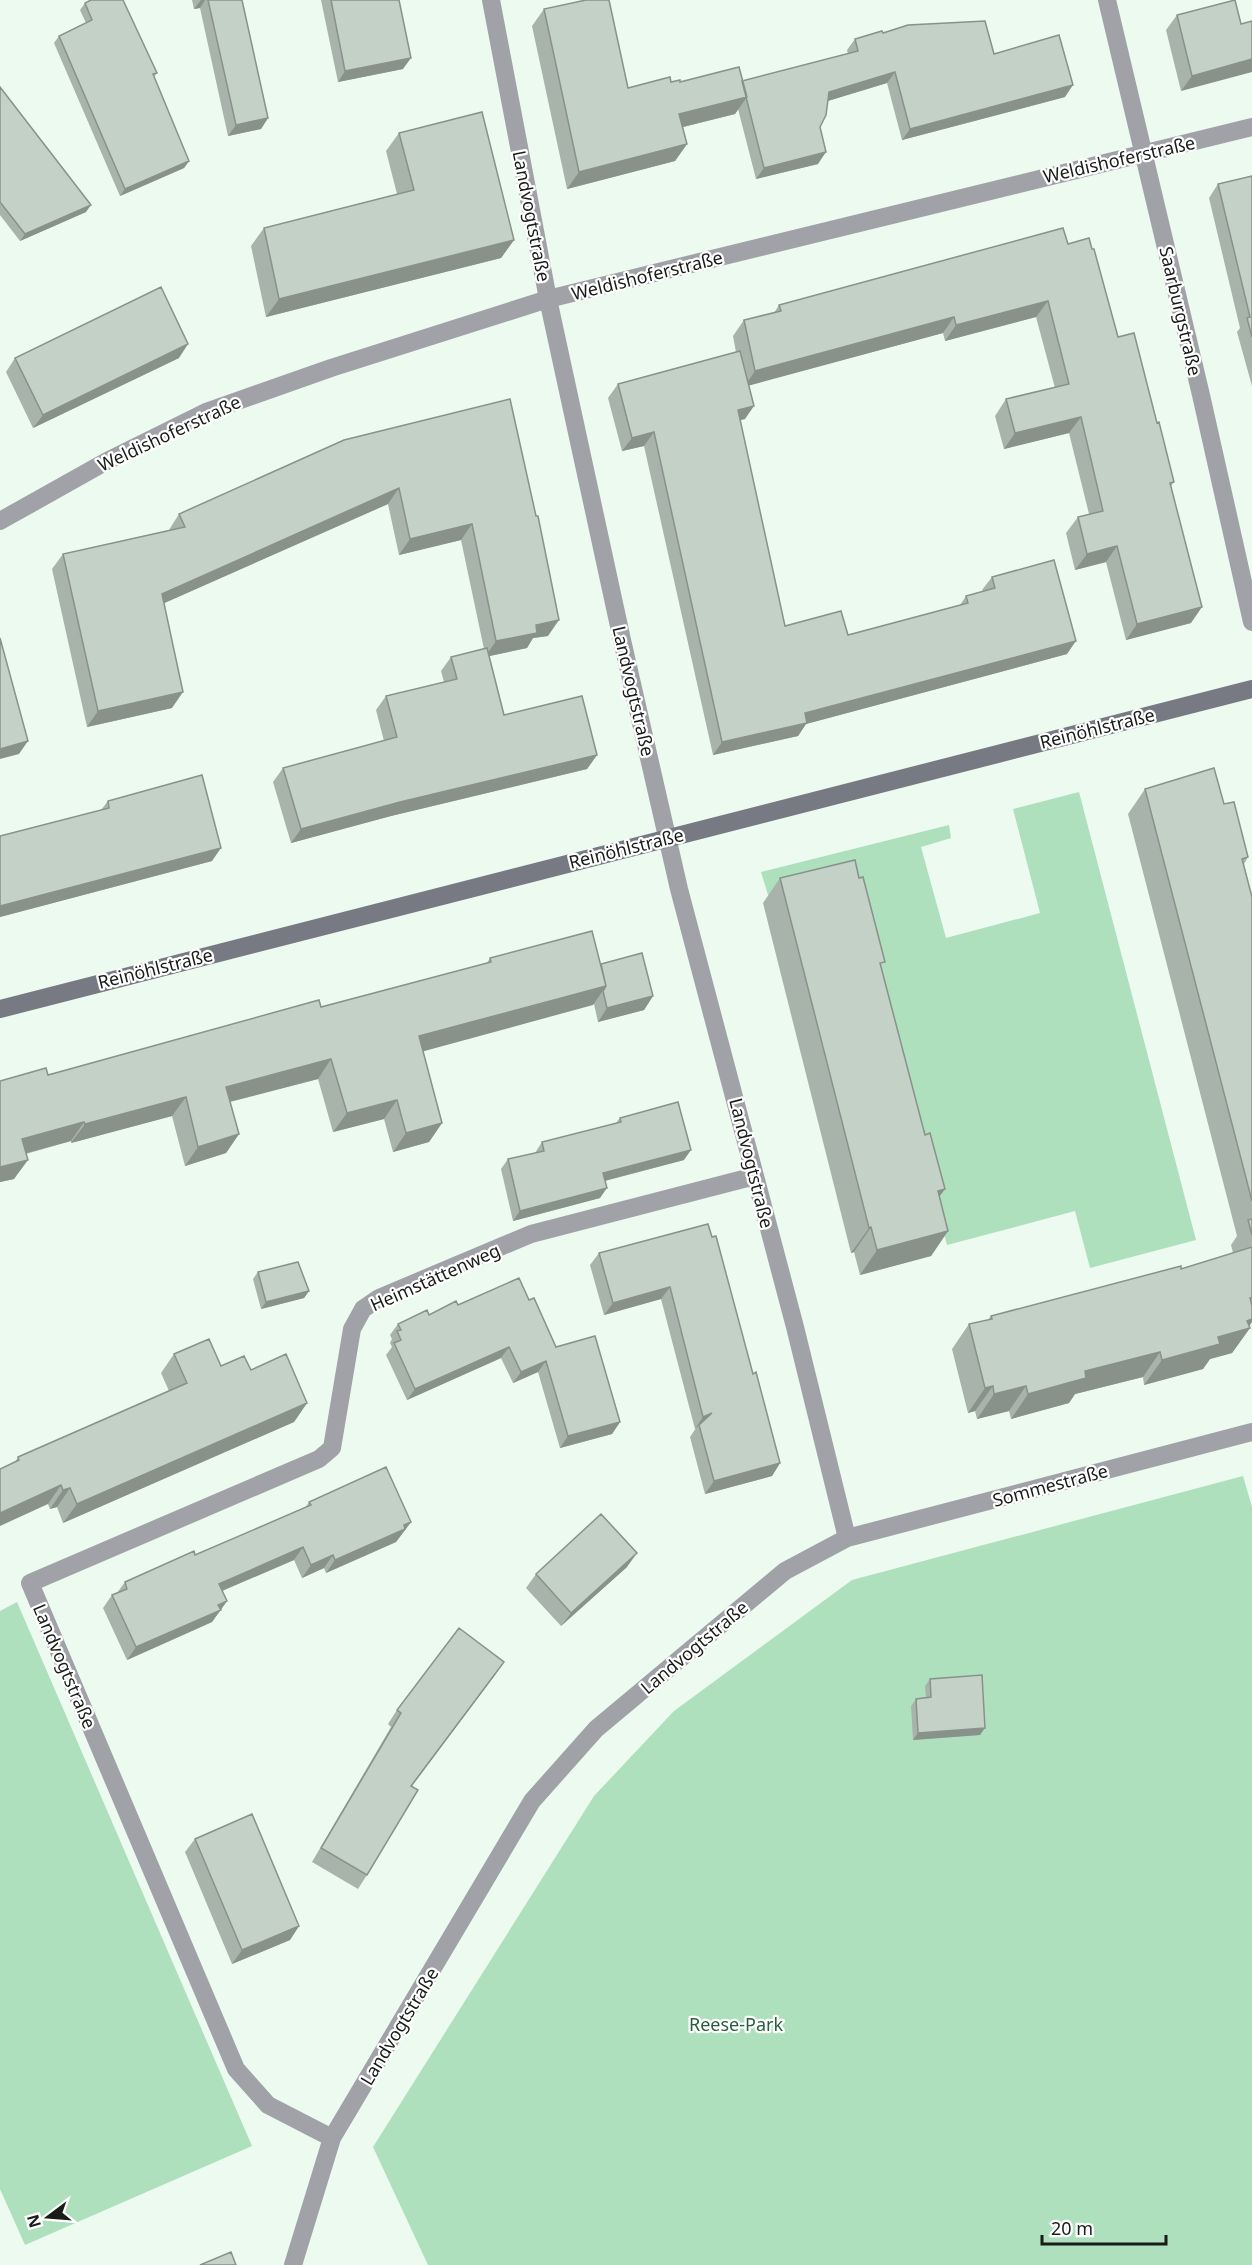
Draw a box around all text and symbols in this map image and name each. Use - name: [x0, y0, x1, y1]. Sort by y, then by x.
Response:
- street label: Weldishoferstraße: [1041, 130, 1197, 188]
- street label: Landvogtstraße: [508, 148, 556, 284]
- street label: Saarburgstraße: [1154, 244, 1208, 378]
- street label: Weldishoferstraße: [569, 245, 725, 305]
- street label: Weldishoferstraße: [94, 389, 244, 477]
- street label: Landvogtstraße: [607, 623, 661, 759]
- street label: Reinöhlstraße: [1037, 702, 1157, 754]
- street label: Reinöhlstraße: [566, 822, 686, 874]
- street label: Reinöhlstraße: [95, 942, 215, 994]
- street label: Landvogtstraße: [724, 1096, 780, 1230]
- street label: Heimstättenweg: [366, 1238, 504, 1316]
- street label: Sommestraße: [990, 1458, 1110, 1512]
- street label: Landvogtstraße: [635, 1595, 753, 1699]
- street label: Landvogtstraße: [28, 1600, 102, 1732]
- street label: Landvogtstraße: [354, 1963, 444, 2089]
- park label: Reese-Park: [689, 2012, 783, 2036]
- north arrow: [18, 2187, 78, 2247]
- scale bar: [1042, 2208, 1166, 2246]
- text: N: [21, 2212, 46, 2230]
- text: 20 m: [1051, 2216, 1093, 2240]

